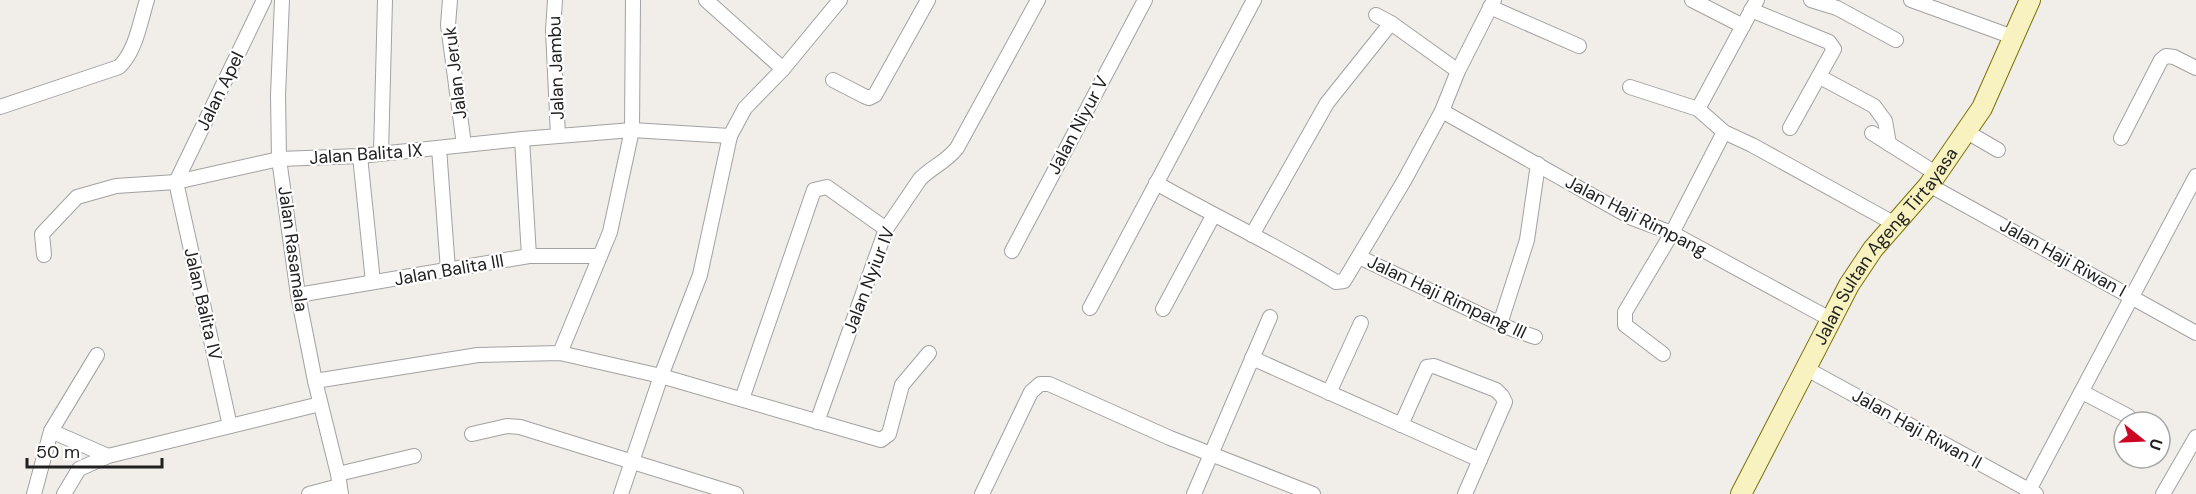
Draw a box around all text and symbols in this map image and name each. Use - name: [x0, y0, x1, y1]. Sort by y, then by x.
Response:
- street label: Jalan Jambu: [542, 16, 570, 120]
- street label: Jalan Jeruk: [437, 25, 473, 121]
- street label: Jalan Apel: [191, 47, 249, 135]
- street label: Jalan Niyur V: [1042, 72, 1114, 178]
- street label: Jalan Balita IX: [309, 138, 424, 170]
- street label: Jalan Sultan Ageng Tirtayasa: [1808, 143, 1963, 349]
- street label: Jalan Haji Rimpang: [1561, 170, 1711, 262]
- street label: Jalan Rasamala: [272, 185, 314, 313]
- street label: Jalan Haji Riwan I: [1996, 213, 2130, 303]
- street label: Jalan Nyiur IV: [838, 223, 900, 337]
- street label: Jalan Balita IV: [178, 245, 228, 363]
- street label: Jalan Balita III: [392, 249, 506, 291]
- street label: Jalan Haji Rimpang III: [1363, 250, 1531, 344]
- street label: Jalan Haji Riwan II: [1848, 383, 1986, 475]
- north arrow: [2112, 410, 2172, 470]
- scale bar: [27, 431, 162, 469]
- text: U: [2144, 436, 2167, 453]
- text: 50 m: [36, 440, 80, 464]

